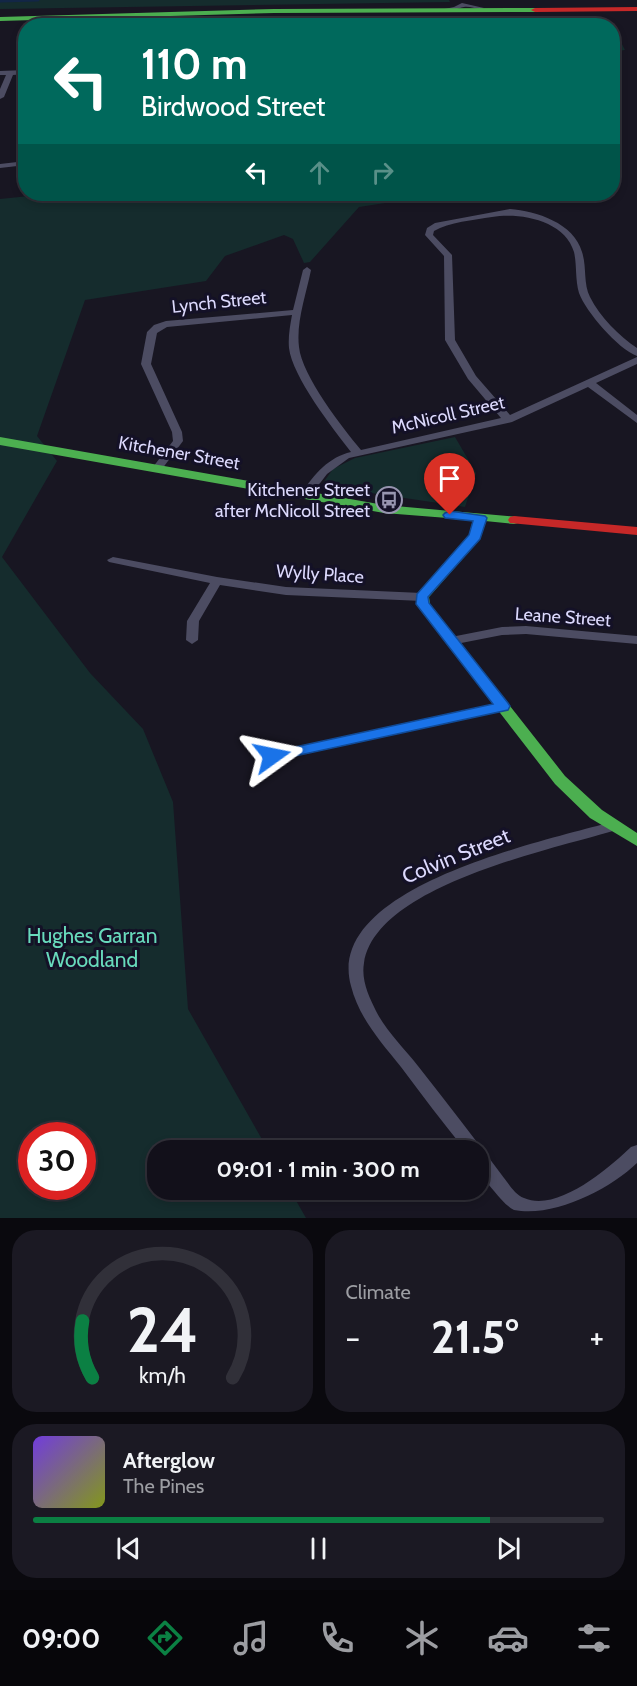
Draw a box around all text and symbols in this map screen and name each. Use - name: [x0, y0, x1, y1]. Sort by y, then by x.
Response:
- text: 110 m: [141, 38, 248, 90]
- icon: left: [42, 42, 120, 120]
- text: Birdwood Street: [141, 90, 325, 123]
- icon: left: [240, 156, 273, 189]
- icon: ahead: [303, 156, 336, 189]
- icon: right: [366, 156, 399, 189]
- street label: Lynch Street: [171, 286, 267, 318]
- street label: McNicoll Street: [389, 391, 507, 439]
- street label: Kitchener Street: [117, 431, 241, 475]
- pin: [424, 453, 475, 515]
- icon: arrive: [433, 462, 466, 495]
- place label: Kitchener Street after McNicoll Street: [215, 479, 370, 522]
- bus stop icon: Kitchener Street after McNicoll Street: [374, 485, 404, 515]
- street label: Wylly Place: [275, 560, 365, 588]
- street label: Leane Street: [514, 603, 612, 631]
- position arrow: [240, 724, 304, 788]
- street label: Colvin Street: [398, 823, 513, 889]
- park label: Hughes Garran Woodland: [27, 923, 157, 972]
- speed limit sign: 30: [18, 1122, 96, 1200]
- text: 09:01 · 1 min · 300 m: [216, 1156, 420, 1183]
- text: Climate: [346, 1280, 411, 1304]
- text: 24: [126, 1292, 198, 1368]
- text: 21.5°: [431, 1310, 519, 1364]
- text: −: [346, 1317, 360, 1357]
- text: +: [589, 1317, 604, 1357]
- text: km/h: [139, 1362, 186, 1388]
- text: Afterglow: [123, 1447, 215, 1474]
- text: The Pines: [123, 1474, 204, 1498]
- icon: previous: [112, 1532, 145, 1565]
- icon: pause: [302, 1532, 335, 1565]
- icon: next: [492, 1532, 525, 1565]
- icon: directions: [144, 1617, 186, 1659]
- icon: music: [230, 1617, 272, 1659]
- icon: phone: [316, 1617, 358, 1659]
- icon: climate: [401, 1617, 443, 1659]
- icon: car: [487, 1617, 529, 1659]
- icon: filters: [573, 1617, 615, 1659]
- text: 09:00: [22, 1622, 100, 1655]

